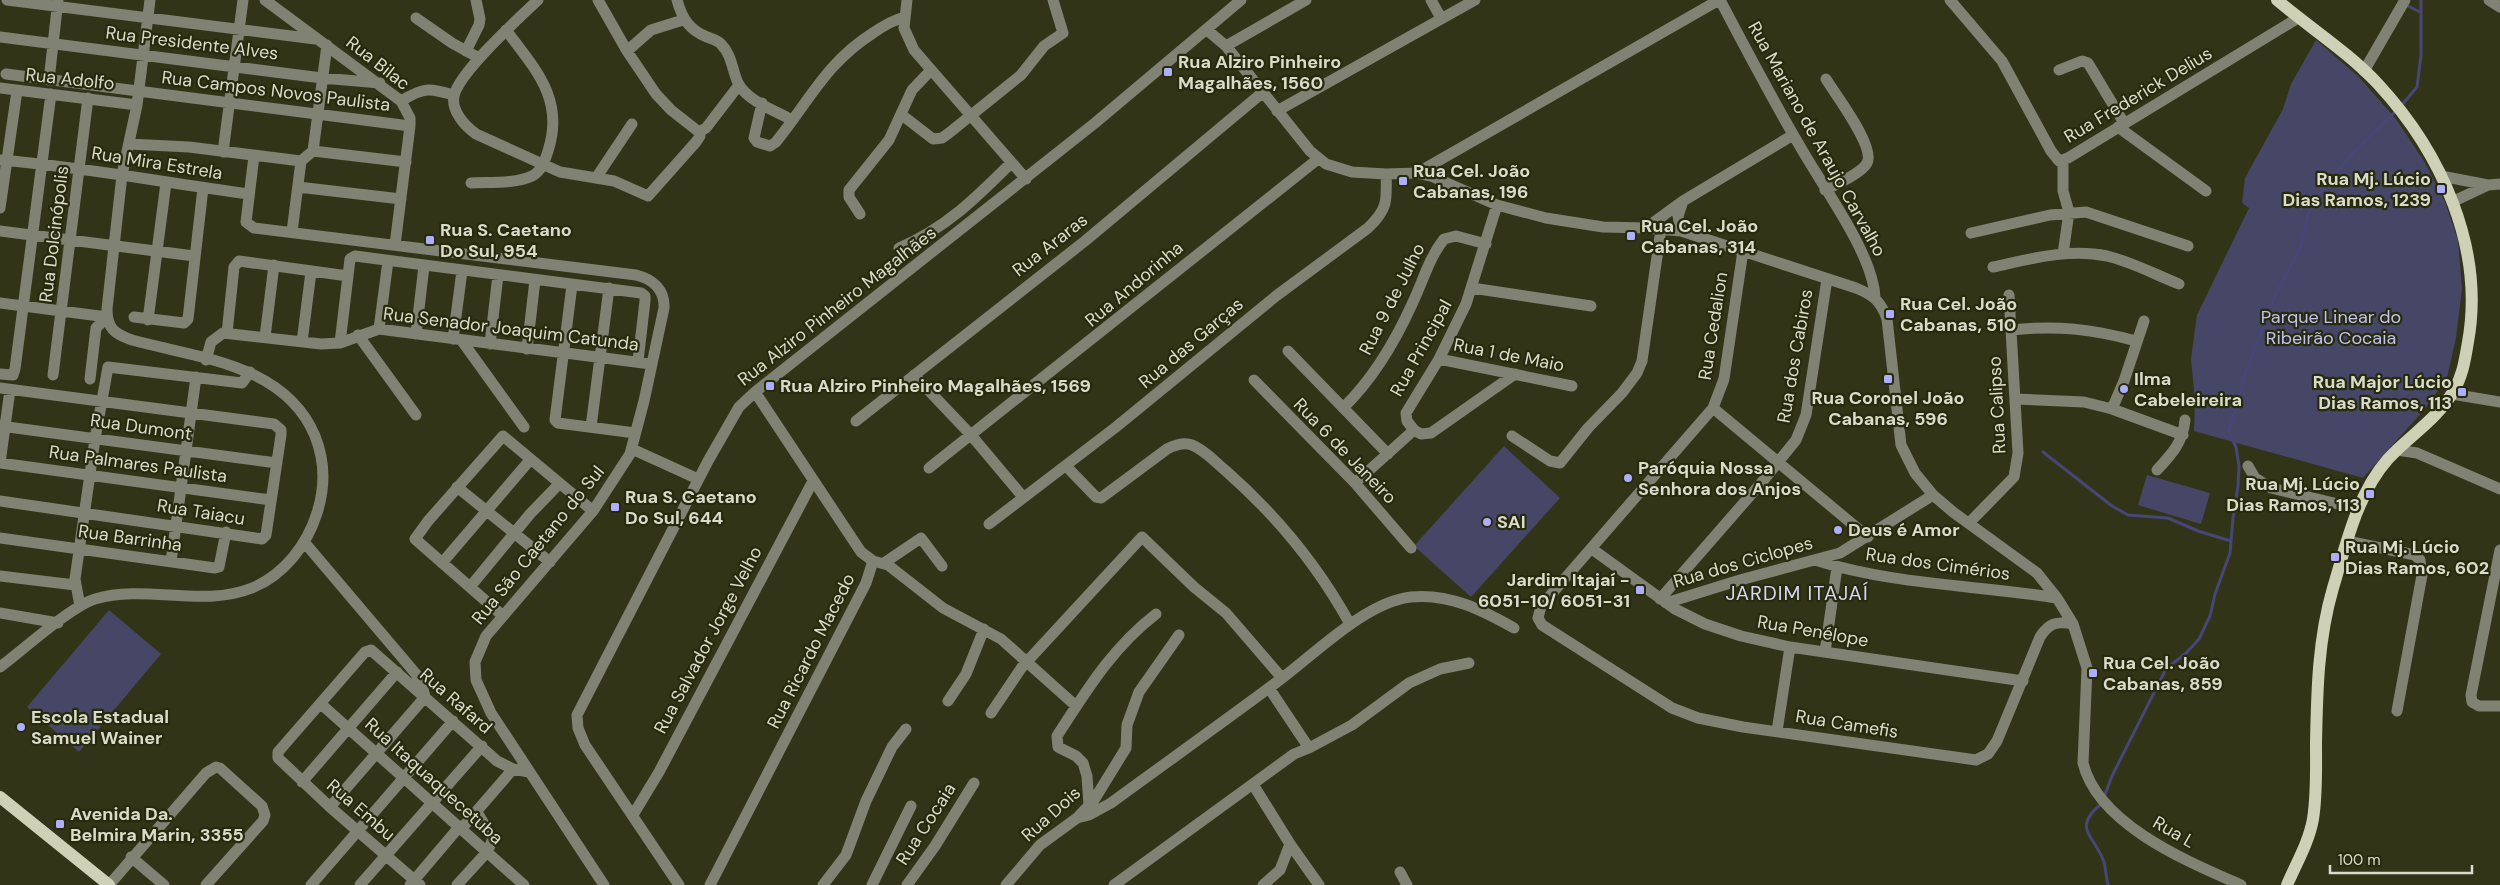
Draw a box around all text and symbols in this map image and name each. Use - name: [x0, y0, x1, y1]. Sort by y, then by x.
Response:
- street label: Rua Mariano de Araujo Carvalho: [1742, 17, 1892, 261]
- street label: Rua Presidente Alves: [104, 20, 280, 66]
- street label: Rua Bilac: [341, 30, 415, 96]
- street label: Rua Frederick Delius: [2060, 41, 2216, 149]
- place label: Rua Alziro Pinheiro Magalhães, 1560: [1178, 50, 1341, 95]
- street label: Rua Adolfo: [24, 62, 116, 96]
- street label: Rua Campos Novos Paulista: [160, 65, 392, 117]
- marker: Rua Alziro Pinheiro Magalhães, 1560: [1162, 66, 1174, 78]
- street label: Rua Mira Estrela: [90, 141, 224, 185]
- place label: Rua Cel. João Cabanas, 196: [1413, 159, 1530, 204]
- street label: Rua Dolcinópolis: [34, 164, 74, 304]
- place label: Rua Mj. Lúcio Dias Ramos, 1239: [2282, 167, 2431, 212]
- marker: Rua Cel. João Cabanas, 196: [1397, 175, 1409, 187]
- marker: Rua Mj. Lúcio Dias Ramos, 1239: [2435, 183, 2447, 195]
- street label: Rua Araras: [1007, 208, 1093, 282]
- place label: Rua Cel. João Cabanas, 314: [1641, 214, 1758, 259]
- place label: Rua S. Caetano Do Sul, 954: [440, 218, 572, 263]
- street label: Rua Alziro Pinheiro Magalhães: [733, 221, 941, 391]
- marker: Rua Cel. João Cabanas, 314: [1625, 230, 1637, 242]
- marker: Rua S. Caetano Do Sul, 954: [424, 234, 436, 246]
- street label: Rua Andorinha: [1080, 236, 1188, 332]
- street label: Rua 9 de Julho: [1354, 239, 1430, 359]
- street label: Rua Cedalion: [1693, 270, 1733, 382]
- street label: Rua dos Cabiros: [1771, 287, 1819, 425]
- street label: Rua das Garças: [1134, 292, 1248, 394]
- place label: Rua Cel. João Cabanas, 510: [1900, 292, 2017, 337]
- street label: Rua Principal: [1385, 295, 1457, 401]
- street label: Rua Senador Joaquim Catunda: [382, 301, 640, 357]
- park label: Parque Linear do Ribeirão Cocaia: [2261, 305, 2401, 350]
- marker: Rua Cel. João Cabanas, 510: [1884, 308, 1896, 320]
- street label: Rua 1 de Maio: [1452, 333, 1566, 377]
- street label: Rua Calipso: [1982, 356, 2012, 454]
- place label: Ilma Cabeleireira: [2134, 367, 2242, 412]
- place label: Rua Major Lúcio Dias Ramos, 113: [2313, 370, 2452, 415]
- marker: Rua Coronel João Cabanas, 596: [1882, 373, 1894, 385]
- place label: Rua Alziro Pinheiro Magalhães, 1569: [780, 374, 1091, 398]
- marker: Rua Alziro Pinheiro Magalhães, 1569: [764, 380, 776, 392]
- marker: Ilma Cabeleireira: [2118, 383, 2130, 395]
- place label: Rua Coronel João Cabanas, 596: [1812, 386, 1964, 431]
- marker: Rua Major Lúcio Dias Ramos, 113: [2456, 386, 2468, 398]
- street label: Rua 6 de Janeiro: [1288, 393, 1402, 509]
- street label: Rua Dumont: [89, 408, 193, 446]
- street label: Rua Palmares Paulista: [47, 440, 229, 488]
- place label: Paróquia Nossa Senhora dos Anjos: [1638, 456, 1801, 501]
- street label: Rua São Caetano do Sul: [466, 460, 610, 630]
- marker: Paróquia Nossa Senhora dos Anjos: [1622, 472, 1634, 484]
- place label: Rua Mj. Lúcio Dias Ramos, 113: [2226, 472, 2360, 517]
- place label: Rua S. Caetano Do Sul, 644: [625, 485, 757, 530]
- marker: Rua Mj. Lúcio Dias Ramos, 113: [2364, 488, 2376, 500]
- street label: Rua Taiacu: [155, 493, 247, 531]
- marker: Rua S. Caetano Do Sul, 644: [609, 501, 621, 513]
- place label: SAI: [1497, 510, 1526, 534]
- marker: SAI: [1481, 516, 1493, 528]
- place label: Deus é Amor: [1848, 518, 1960, 542]
- street label: Rua Barrinha: [77, 519, 183, 557]
- marker: Deus é Amor: [1832, 524, 1844, 536]
- street label: Rua dos Ciclopes: [1670, 531, 1816, 593]
- place label: Rua Mj. Lúcio Dias Ramos, 602: [2345, 535, 2489, 580]
- street label: Rua Salvador Jorge Velho: [648, 542, 768, 738]
- street label: Rua dos Cimérios: [1864, 542, 2012, 586]
- marker: Rua Mj. Lúcio Dias Ramos, 602: [2329, 551, 2341, 563]
- place label: Jardim Itajaí - 6051-10/ 6051-31: [1478, 568, 1630, 613]
- street label: Rua Ricardo Macedo: [761, 569, 861, 733]
- district label: JARDIM ITAJAÍ: [1725, 580, 1869, 606]
- marker: Jardim Itajaí - 6051-10/ 6051-31: [1634, 584, 1646, 596]
- street label: Rua Penélope: [1756, 609, 1870, 653]
- place label: Rua Cel. João Cabanas, 859: [2103, 651, 2223, 696]
- street label: Rua Rafard: [415, 663, 497, 739]
- marker: Rua Cel. João Cabanas, 859: [2087, 667, 2099, 679]
- street label: Rua Camefis: [1794, 704, 1900, 744]
- place label: Escola Estadual Samuel Wainer: [31, 705, 169, 750]
- street label: Rua Itaquaquecetuba: [360, 712, 508, 850]
- marker: Escola Estadual Samuel Wainer: [15, 721, 27, 733]
- street label: Rua Embu: [322, 774, 400, 846]
- street label: Rua Cocaia: [891, 778, 961, 870]
- street label: Rua Dois: [1016, 781, 1086, 847]
- place label: Avenida Da. Belmira Marin, 3355: [70, 802, 244, 847]
- street label: Rua L: [2148, 810, 2200, 854]
- marker: Avenida Da. Belmira Marin, 3355: [54, 818, 66, 830]
- scale bar: [2330, 842, 2472, 874]
- text: 100 m: [2338, 850, 2381, 870]

